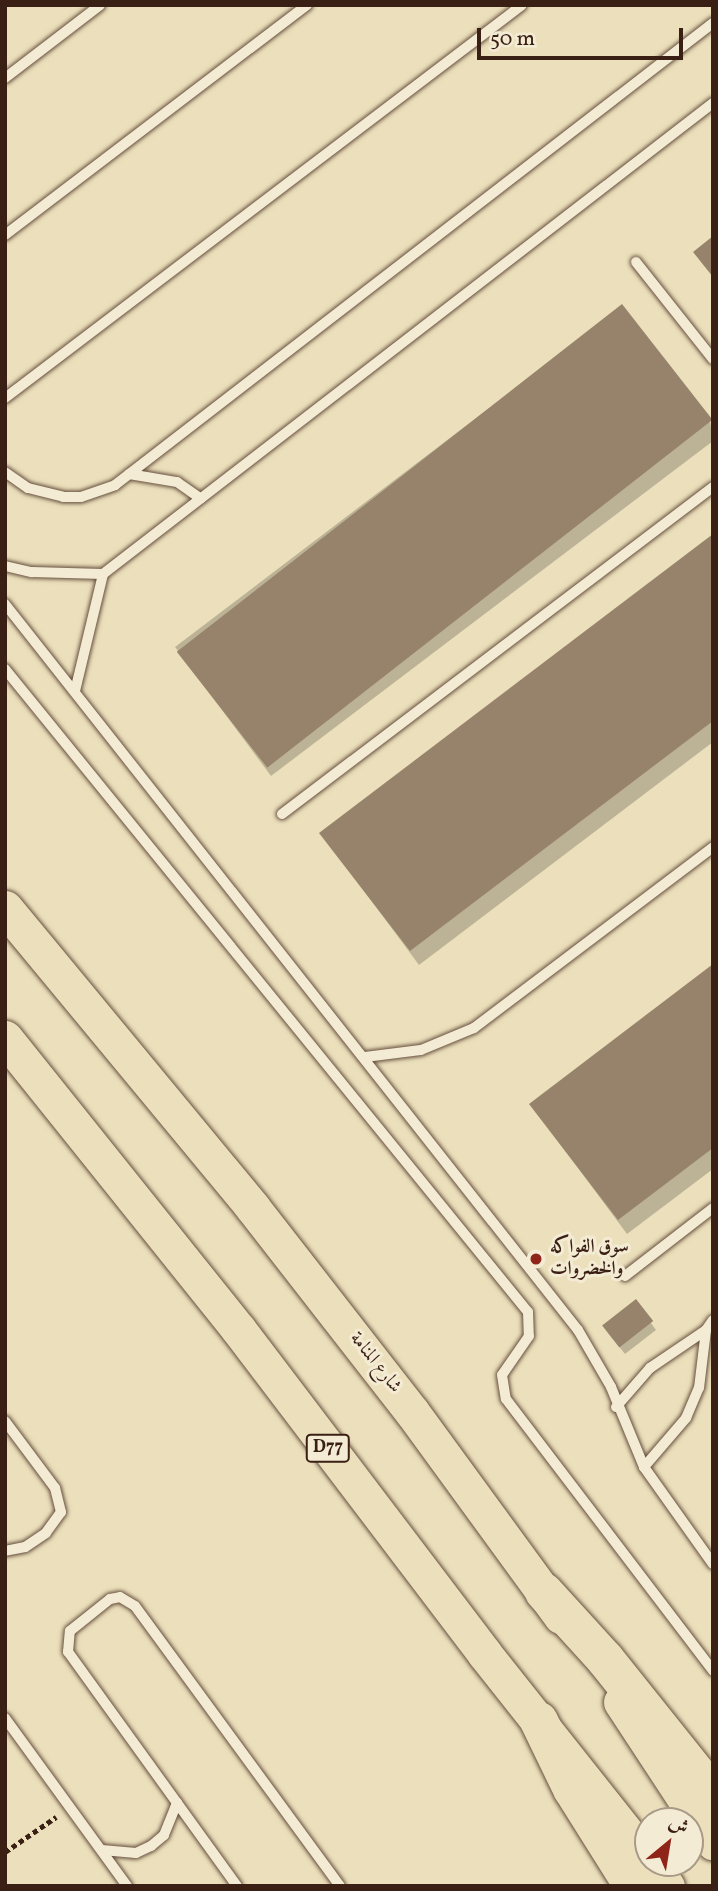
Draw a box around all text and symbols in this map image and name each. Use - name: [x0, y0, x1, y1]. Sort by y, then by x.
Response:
- scale bar: [480, 14, 686, 58]
- text: 50 m: [490, 25, 535, 54]
- place label: سوق الفواكه والخضروات: [550, 1237, 629, 1281]
- marker: سوق الفواكه والخضروات: [528, 1251, 544, 1267]
- street label: شارع المنامة: [344, 1328, 406, 1398]
- road number: D77: [305, 1434, 351, 1462]
- north arrow: [634, 1807, 704, 1877]
- text: ش: [664, 1810, 693, 1842]

